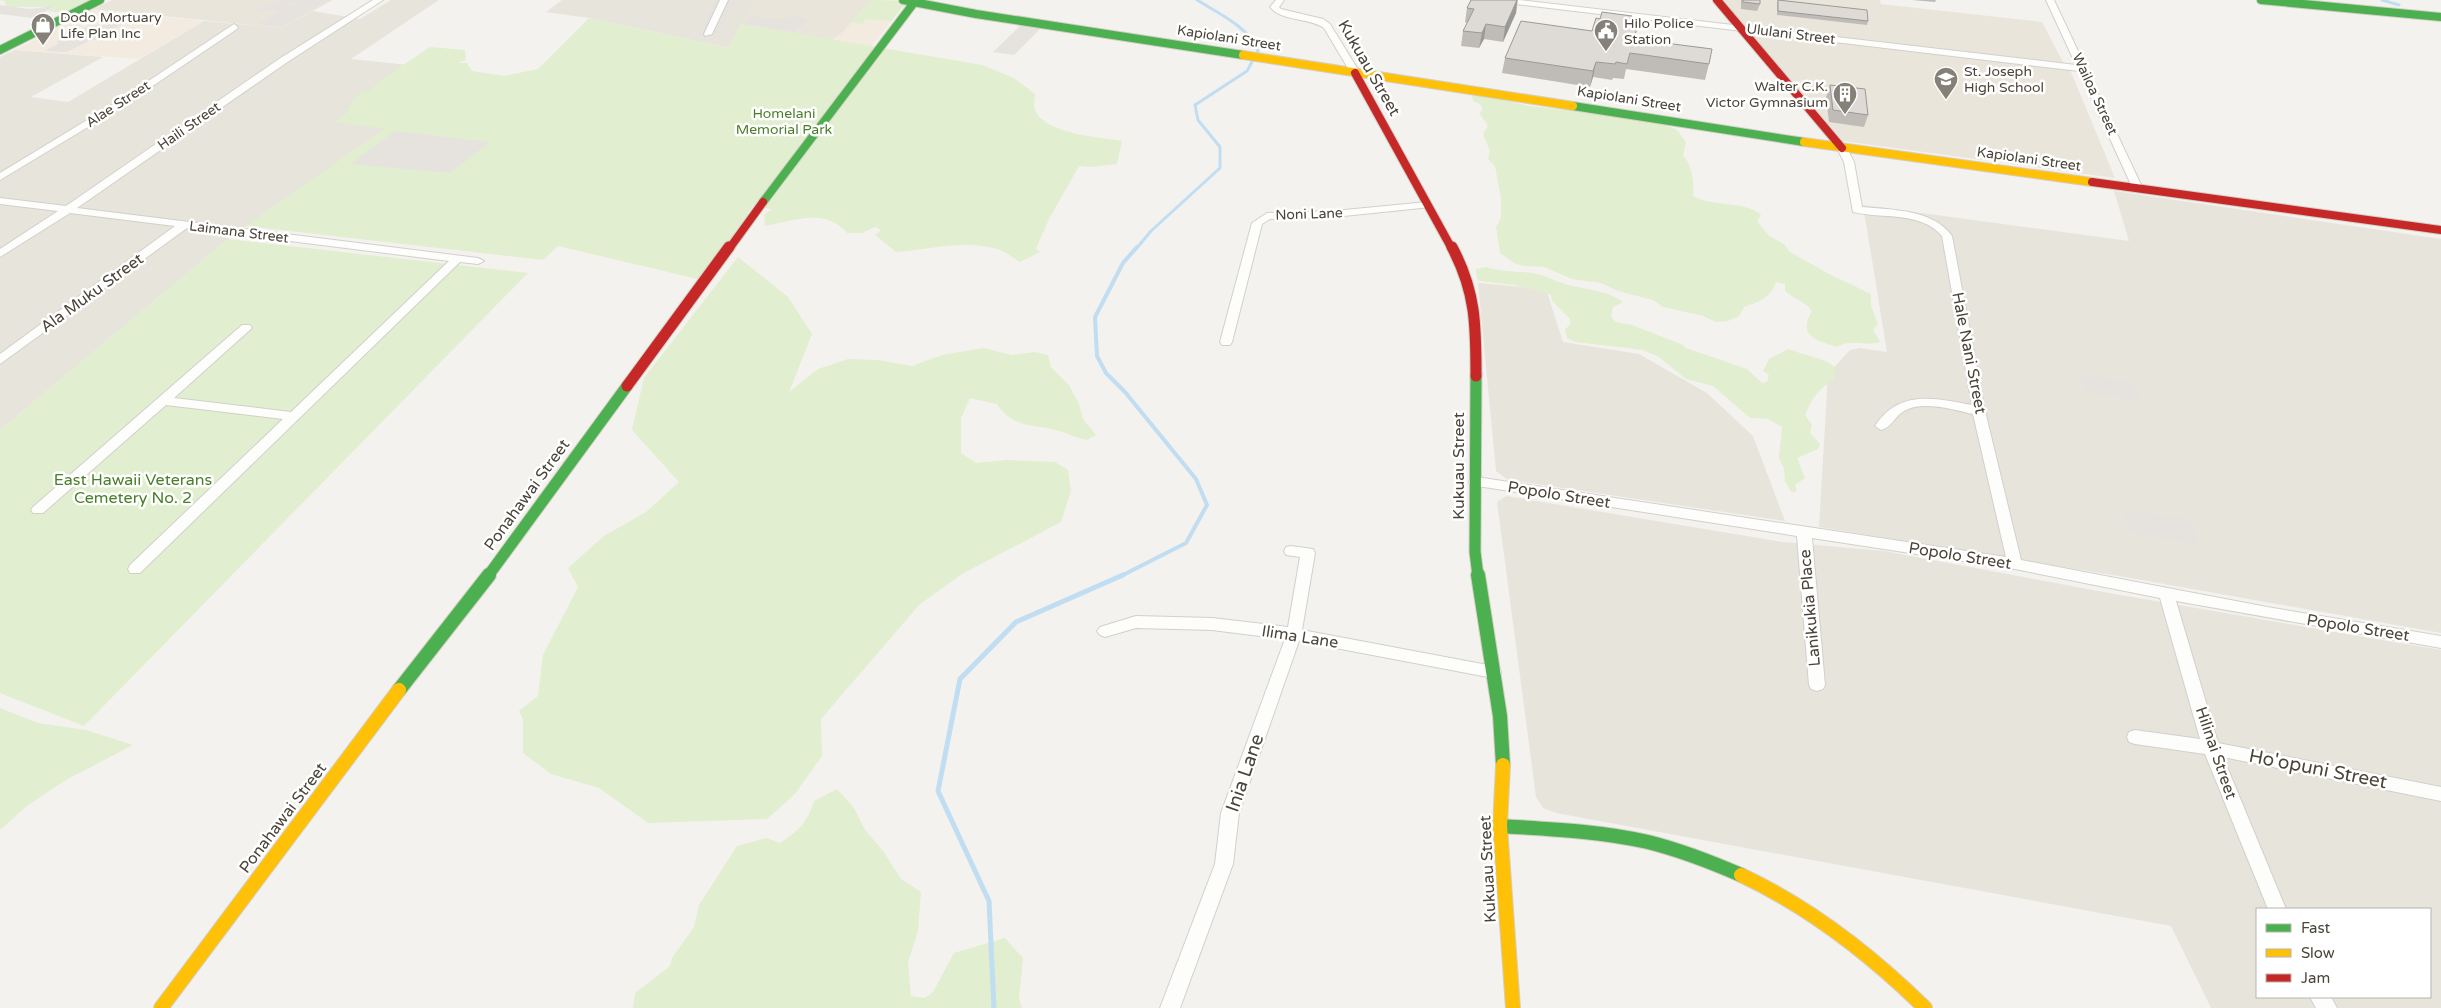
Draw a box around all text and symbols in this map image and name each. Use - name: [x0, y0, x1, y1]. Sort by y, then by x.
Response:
- place label: Dodo Mortuary Life Plan Inc: [60, 9, 162, 42]
- shop icon: Dodo Mortuary Life Plan Inc: [30, 12, 56, 46]
- place label: Hilo Police Station: [1624, 15, 1694, 48]
- street label: Kukuau Street: [1333, 16, 1405, 120]
- public building icon: Hilo Police Station: [1593, 18, 1619, 52]
- street label: Ululani Street: [1746, 20, 1837, 48]
- street label: Kapiolani Street: [1176, 21, 1283, 55]
- street label: Wailoa Street: [2069, 50, 2122, 138]
- place label: St. Joseph High School: [1964, 63, 2044, 96]
- school or university icon: St. Joseph High School: [1933, 66, 1959, 100]
- street label: Alae Street: [83, 77, 154, 131]
- place label: Walter C.K. Victor Gymnasium: [1706, 78, 1828, 111]
- building icon: Walter C.K. Victor Gymnasium: [1832, 81, 1858, 115]
- street label: Kapiolani Street: [1576, 82, 1683, 116]
- street label: Haili Street: [154, 98, 224, 154]
- park label: Homelani Memorial Park: [736, 105, 833, 138]
- street label: Kapiolani Street: [1976, 143, 2083, 175]
- street label: Noni Lane: [1275, 204, 1343, 224]
- street label: Laimana Street: [188, 217, 290, 247]
- street label: Ala Muku Street: [37, 249, 147, 337]
- street label: Hale Nani Street: [1947, 290, 1991, 416]
- street label: Kukuau Street: [1449, 412, 1469, 520]
- street label: Ponahawai Street: [480, 435, 574, 555]
- park label: East Hawaii Veterans Cemetery No. 2: [54, 470, 212, 508]
- street label: Popolo Street: [1506, 477, 1612, 513]
- street label: Popolo Street: [1907, 538, 2013, 574]
- street label: Lanikukia Place: [1795, 549, 1825, 667]
- street label: Popolo Street: [2305, 610, 2411, 646]
- street label: Ilima Lane: [1260, 621, 1340, 653]
- street label: Hilinai Street: [2191, 704, 2241, 802]
- street label: Inia Lane: [1221, 731, 1269, 815]
- street label: Ho'opuni Street: [2247, 745, 2389, 793]
- street label: Ponahawai Street: [235, 759, 331, 877]
- street label: Kukuau Street: [1475, 815, 1501, 923]
- legend: [2256, 908, 2431, 998]
- text: Fast: [2301, 919, 2331, 937]
- text: Slow: [2301, 944, 2335, 962]
- text: Jam: [2301, 969, 2330, 987]

